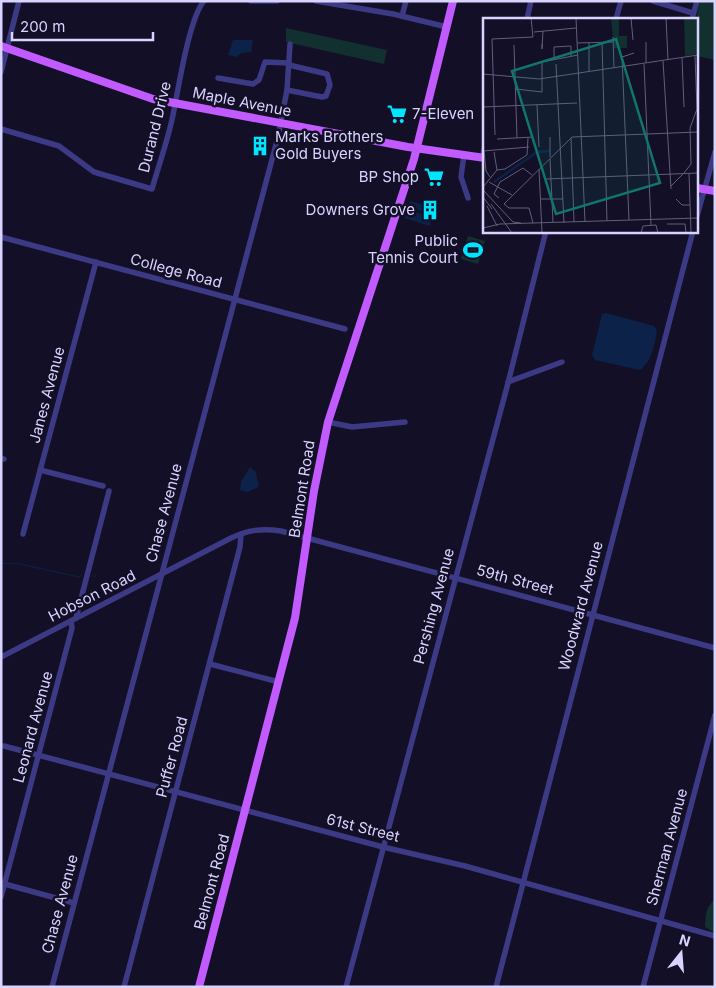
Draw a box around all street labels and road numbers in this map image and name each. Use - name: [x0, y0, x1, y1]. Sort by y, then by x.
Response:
- street label: Durand Drive: [134, 79, 175, 174]
- street label: Maple Avenue: [191, 83, 293, 120]
- street label: College Road: [128, 249, 224, 292]
- street label: Janes Avenue: [24, 344, 69, 445]
- street label: Belmont Road: [284, 439, 319, 539]
- street label: Chase Avenue: [141, 461, 186, 565]
- street label: Woodward Avenue: [554, 539, 607, 673]
- street label: Pershing Avenue: [409, 546, 458, 666]
- street label: 59th Street: [475, 560, 556, 599]
- street label: Hobson Road: [45, 565, 139, 626]
- street label: Leonard Avenue: [8, 669, 57, 785]
- street label: Puffer Road: [152, 714, 191, 800]
- street label: Sherman Avenue: [642, 786, 691, 908]
- street label: 61st Street: [325, 809, 402, 846]
- street label: Belmont Road: [190, 832, 233, 932]
- street label: Chase Avenue: [37, 852, 82, 956]

